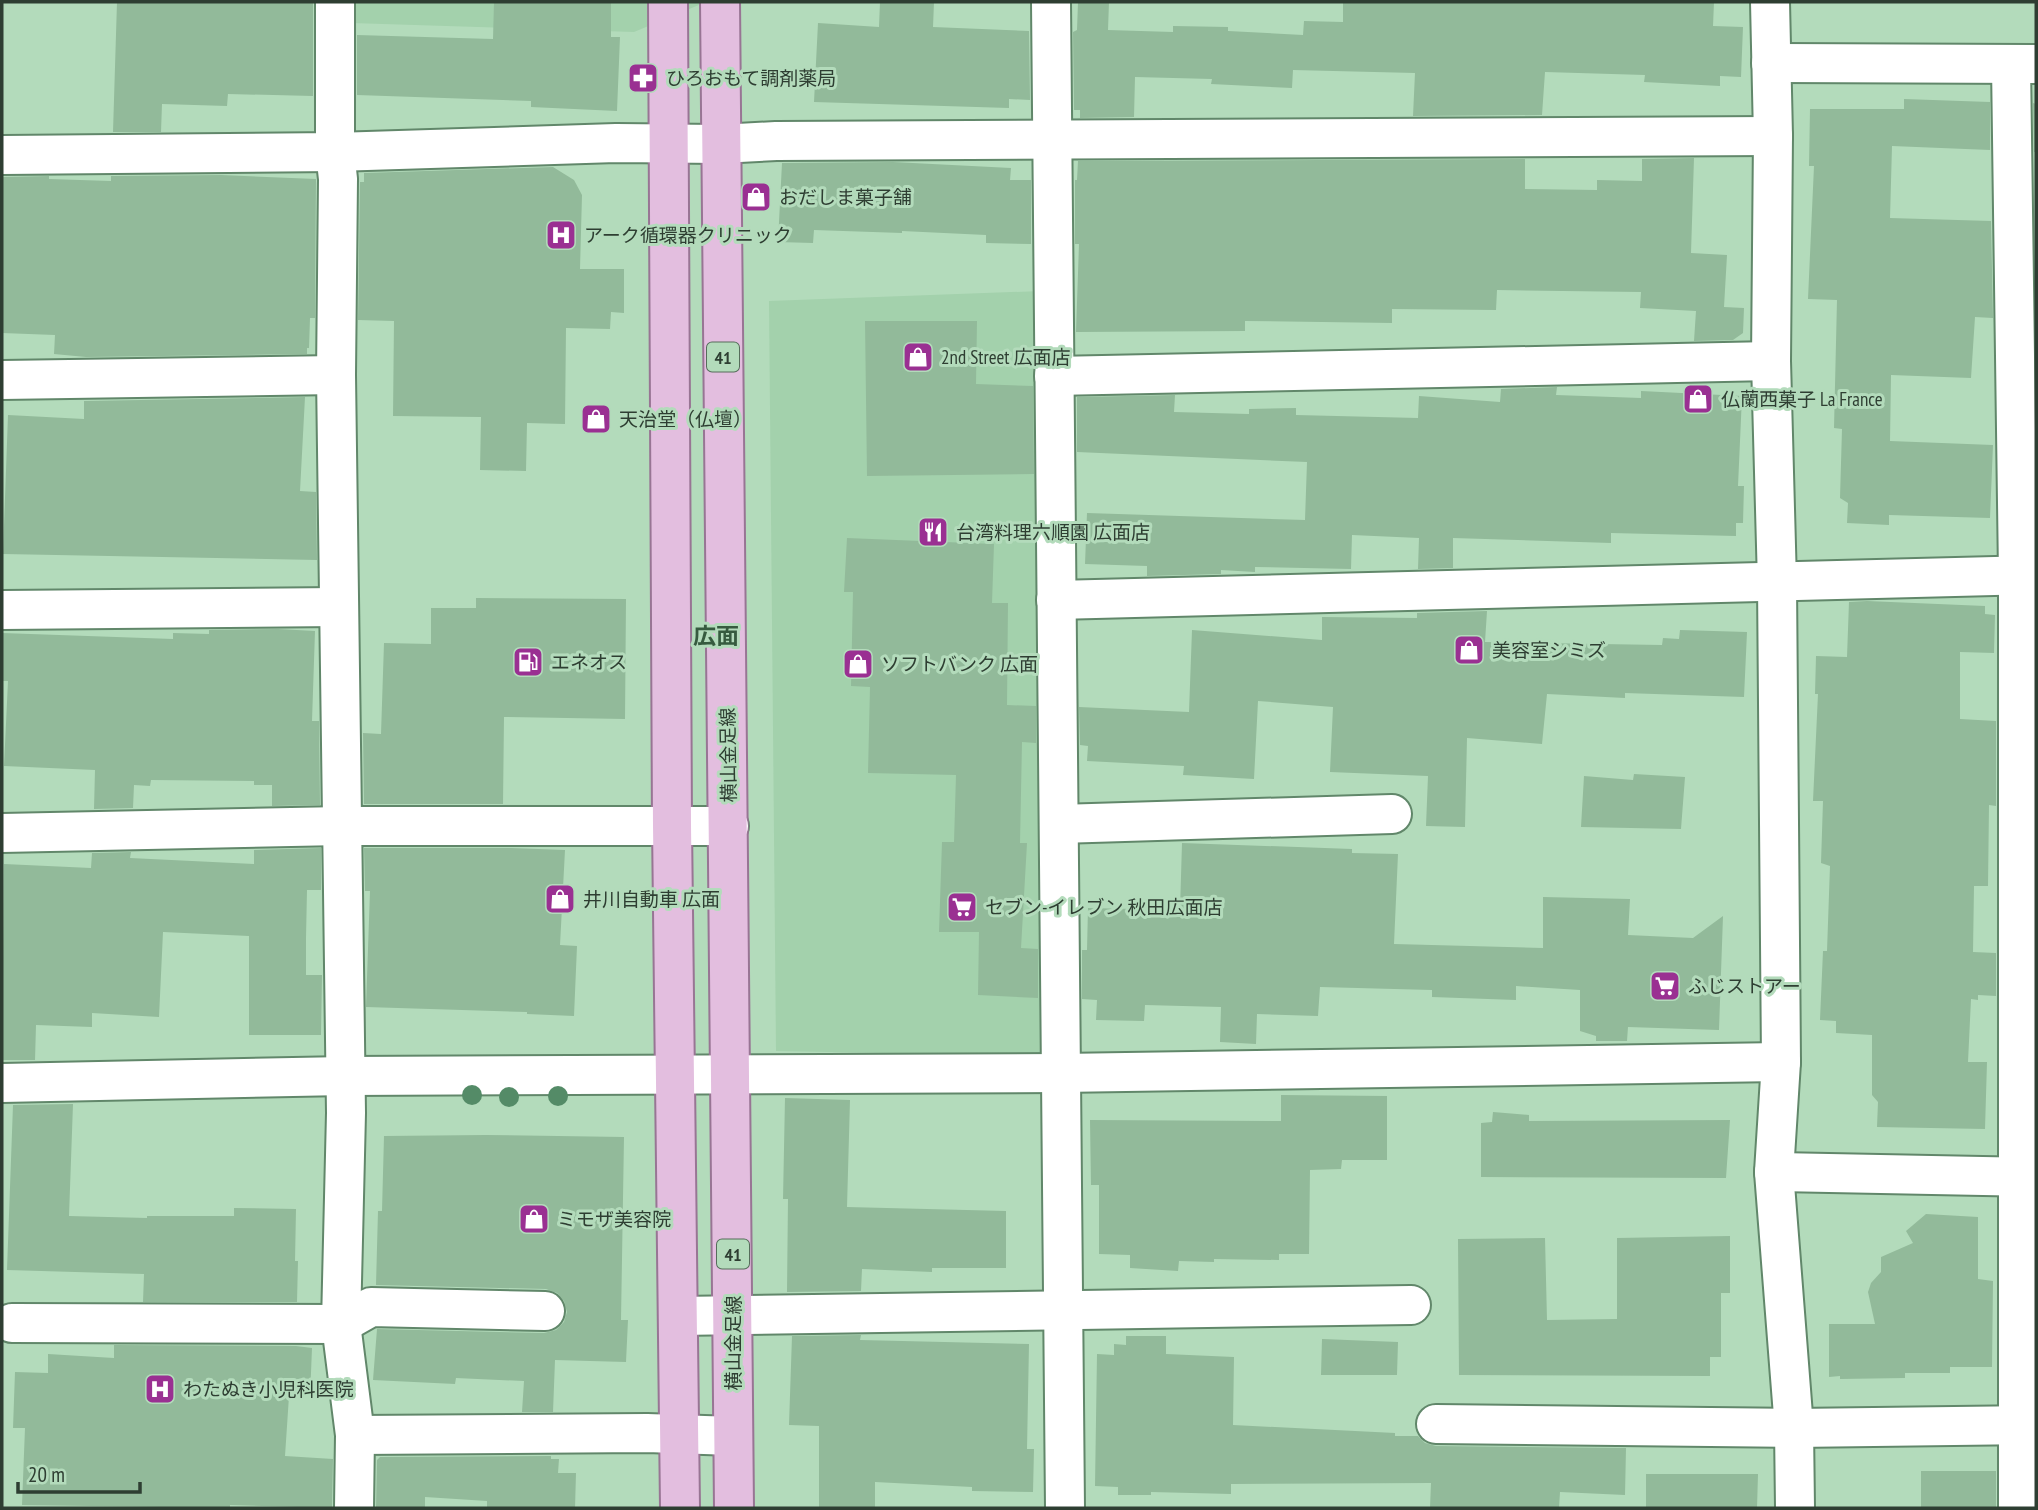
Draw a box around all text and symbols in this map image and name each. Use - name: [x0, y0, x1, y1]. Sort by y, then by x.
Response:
- pharmacy icon: ひろおもて調剤薬局: [626, 61, 660, 95]
- place label: ひろおもて調剤薬局: [666, 66, 836, 90]
- shop icon: おだしま菓子舗: [739, 180, 773, 214]
- place label: おだしま菓子舗: [779, 185, 912, 209]
- hospital icon: アーク循環器クリニック: [544, 218, 578, 252]
- place label: アーク循環器クリニック: [584, 223, 792, 247]
- shop icon: 2nd Street 広面店: [901, 340, 935, 374]
- road number: 41: [707, 342, 739, 372]
- place label: 2nd Street 広面店: [941, 345, 1071, 369]
- shop icon: 仏蘭西菓子 La France: [1681, 382, 1715, 416]
- place label: 仏蘭西菓子 La France: [1721, 387, 1883, 411]
- shop icon: 天治堂（仏壇）: [579, 402, 613, 436]
- place label: 天治堂（仏壇）: [619, 407, 752, 431]
- restaurant icon: 台湾料理六順園 広面店: [916, 515, 950, 549]
- place label: 台湾料理六順園 広面店: [956, 520, 1150, 544]
- district label: 広面: [693, 621, 739, 650]
- shop icon: 美容室シミズ: [1452, 633, 1486, 667]
- place label: 美容室シミズ: [1492, 638, 1606, 662]
- fuel station icon: エネオス: [511, 645, 545, 679]
- shop icon: ソフトバンク 広面: [841, 647, 875, 681]
- place label: エネオス: [551, 650, 627, 674]
- place label: ソフトバンク 広面: [881, 652, 1038, 676]
- street label: 横山金足線: [715, 707, 741, 803]
- shop icon: 井川自動車 広面: [543, 882, 577, 916]
- place label: 井川自動車 広面: [583, 887, 720, 911]
- supermarket icon: セブン-イレブン 秋田広面店: [945, 890, 979, 924]
- place label: セブン-イレブン 秋田広面店: [985, 895, 1223, 919]
- supermarket icon: ふじストアー: [1648, 969, 1682, 1003]
- place label: ふじストアー: [1688, 974, 1801, 998]
- shop icon: ミモザ美容院: [517, 1202, 551, 1236]
- place label: ミモザ美容院: [557, 1207, 671, 1231]
- road number: 41: [717, 1240, 749, 1268]
- street label: 横山金足線: [721, 1295, 745, 1391]
- hospital icon: わたぬき小児科医院: [143, 1372, 177, 1406]
- place label: わたぬき小児科医院: [183, 1377, 354, 1401]
- scale bar: [18, 1450, 140, 1494]
- text: 20 m: [28, 1461, 65, 1488]

